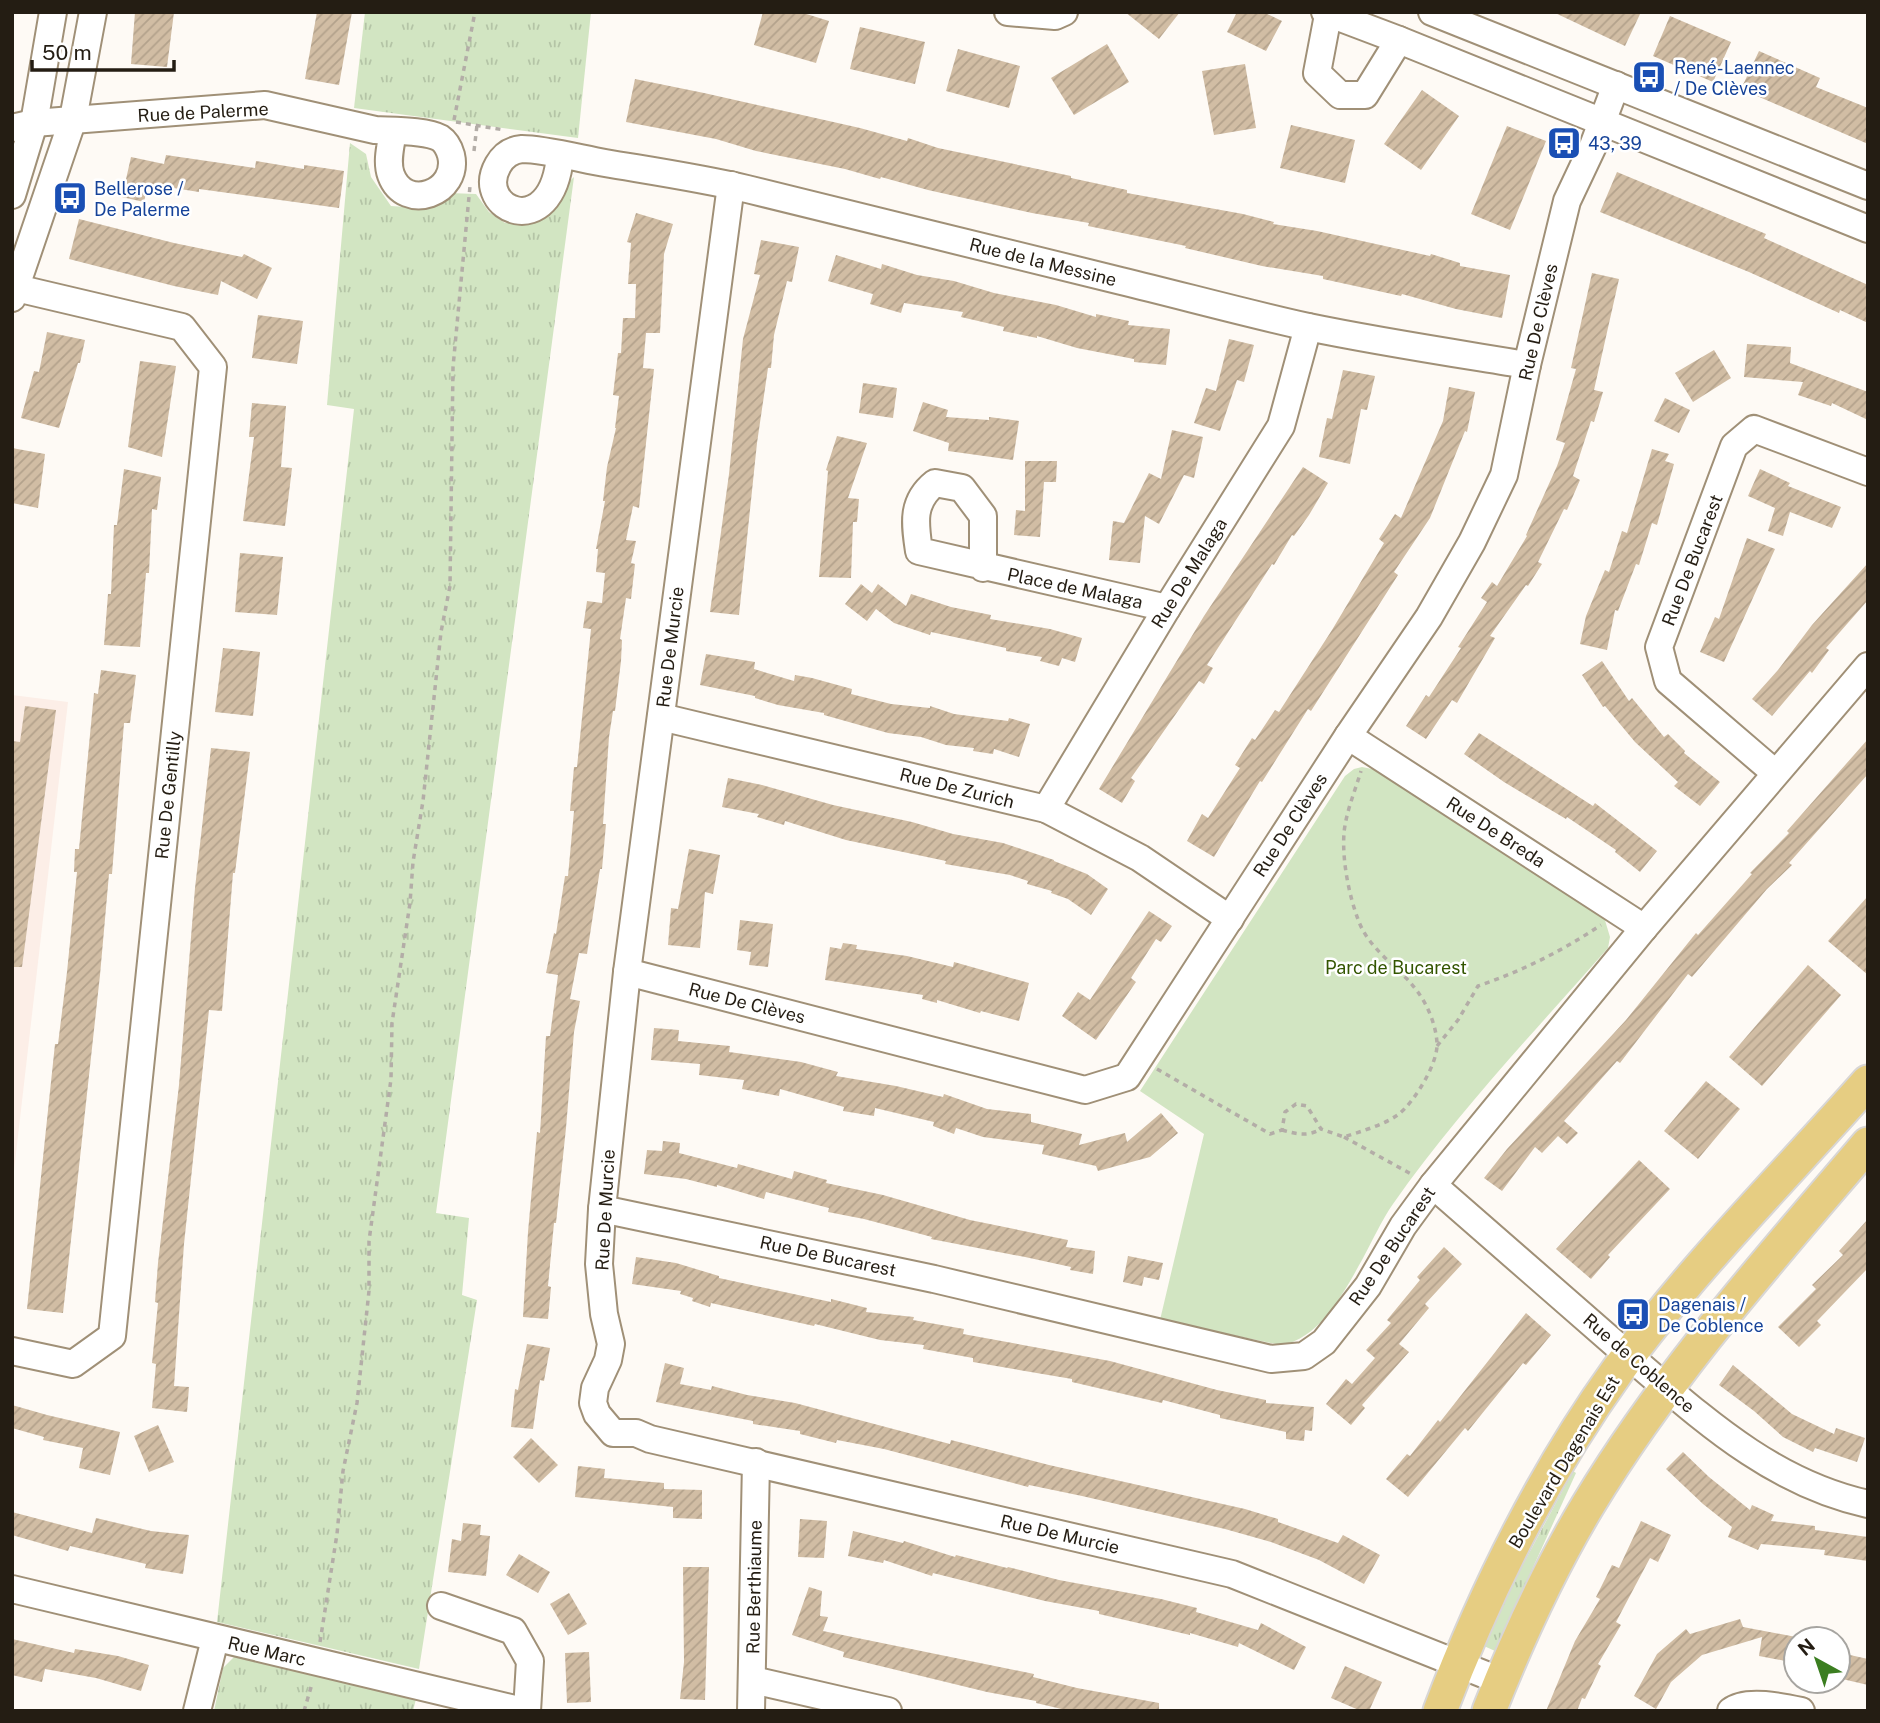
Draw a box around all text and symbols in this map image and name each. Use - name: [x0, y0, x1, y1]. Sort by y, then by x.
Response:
- scale bar: [32, 28, 173, 72]
- text: 50 m: [42, 40, 92, 65]
- place label: René-Laennec / De Clèves: [1674, 57, 1795, 99]
- bus stop icon: René-Laennec / De Clèves: [1630, 58, 1668, 96]
- street label: Rue de Palerme: [137, 98, 269, 126]
- bus stop icon: 43, 39: [1545, 124, 1583, 162]
- place label: 43, 39: [1588, 133, 1642, 154]
- place label: Bellerose / De Palerme: [94, 178, 190, 220]
- bus stop icon: Bellerose / De Palerme: [51, 179, 89, 217]
- street label: Rue de la Messine: [967, 234, 1119, 290]
- street label: Rue De Clèves: [1514, 261, 1562, 383]
- street label: Rue De Bucarest: [1657, 491, 1727, 629]
- street label: Rue De Malaga: [1147, 514, 1231, 632]
- street label: Place de Malaga: [1005, 563, 1145, 613]
- street label: Rue De Murcie: [652, 585, 688, 709]
- street label: Rue De Gentilly: [151, 730, 185, 860]
- street label: Rue De Zurich: [898, 764, 1016, 812]
- street label: Rue De Clèves: [1249, 769, 1331, 881]
- street label: Rue De Breda: [1443, 792, 1549, 872]
- park label: Parc de Bucarest: [1325, 957, 1467, 978]
- street label: Rue De Clèves: [687, 978, 807, 1028]
- street label: Rue De Murcie: [591, 1149, 619, 1271]
- street label: Rue De Bucarest: [1344, 1183, 1440, 1309]
- street label: Rue De Bucarest: [758, 1231, 898, 1281]
- place label: Dagenais / De Coblence: [1658, 1294, 1764, 1336]
- bus stop icon: Dagenais / De Coblence: [1614, 1295, 1652, 1333]
- street label: Rue de Coblence: [1579, 1309, 1699, 1417]
- street label: Boulevard Dagenais Est: [1504, 1372, 1624, 1552]
- street label: Rue De Murcie: [998, 1510, 1122, 1558]
- street label: Rue Berthiaume: [742, 1520, 766, 1654]
- north arrow: [1782, 1625, 1852, 1695]
- street label: Rue Marc: [226, 1632, 308, 1670]
- text: N: [1793, 1634, 1819, 1660]

